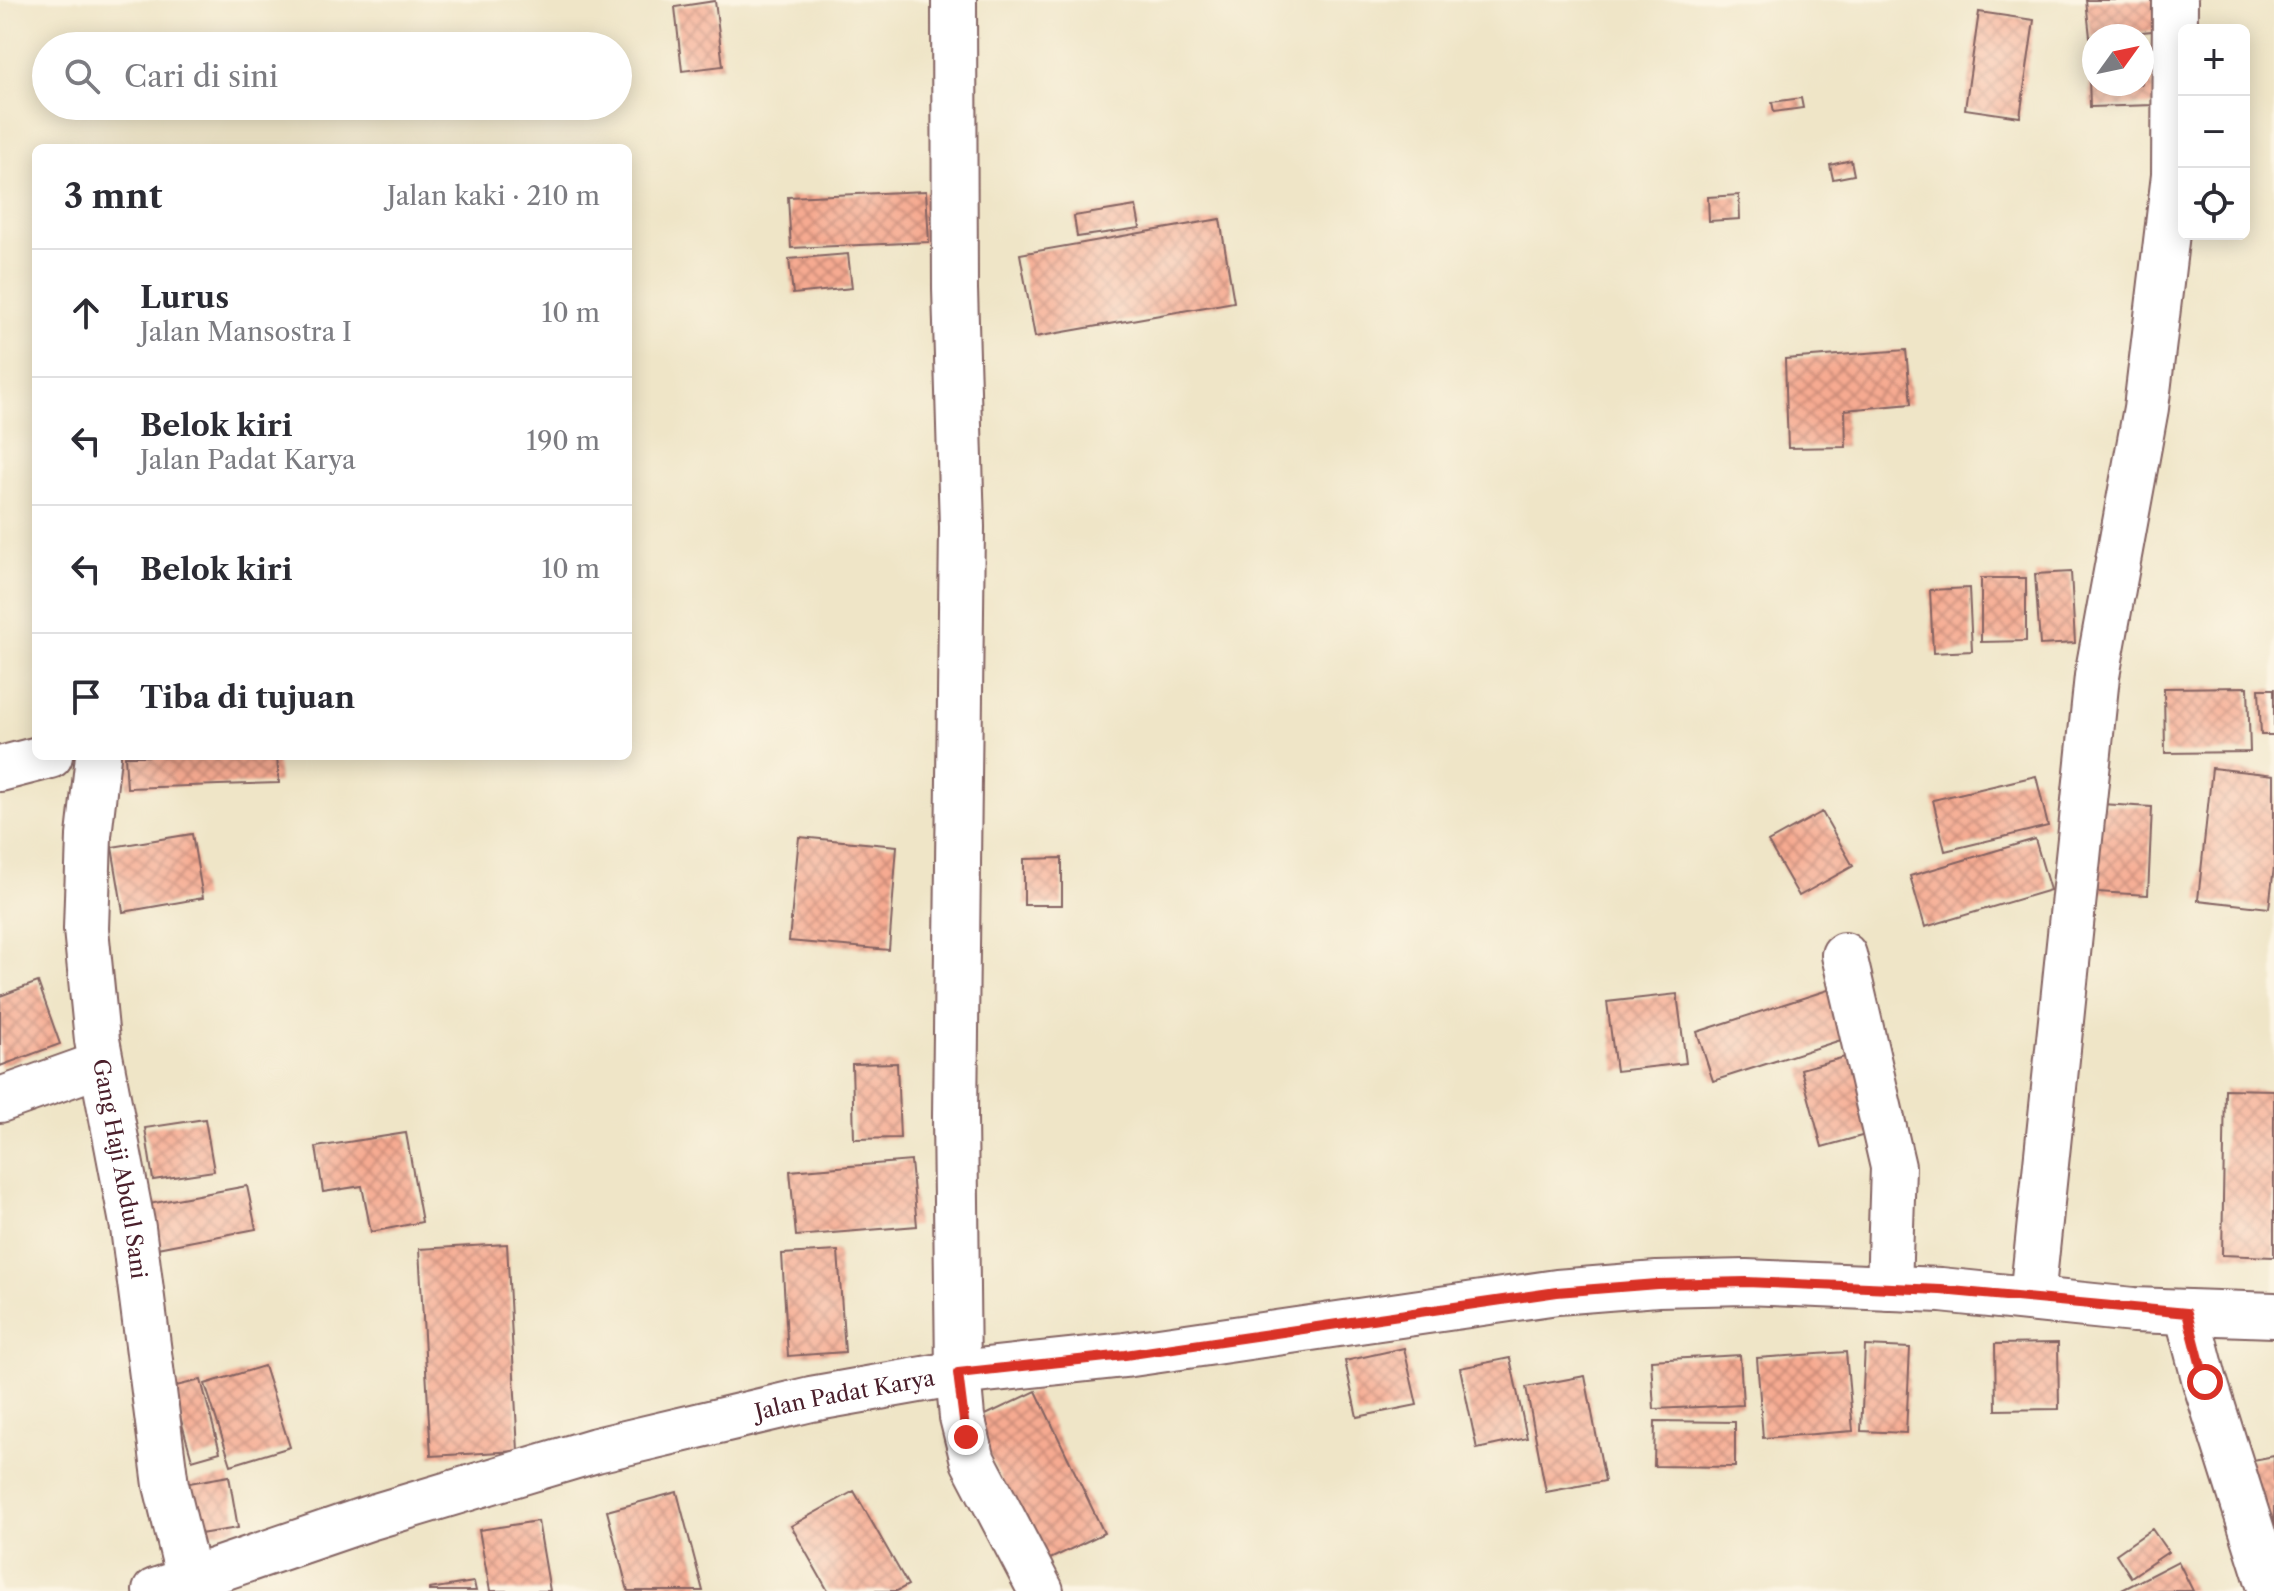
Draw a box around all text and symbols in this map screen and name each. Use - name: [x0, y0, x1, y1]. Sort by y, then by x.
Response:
- north arrow: [2082, 24, 2154, 96]
- map controls: [2178, 24, 2250, 240]
- button: +: [2178, 24, 2250, 96]
- search box: [32, 32, 632, 120]
- icon: search: [60, 54, 104, 98]
- text: Cari di sini: [124, 58, 278, 95]
- button: −: [2178, 96, 2250, 168]
- button: locate: [2178, 168, 2250, 240]
- text: 3 mnt: [64, 175, 162, 217]
- text: Jalan kaki · 210 m: [387, 180, 600, 212]
- text: Lurus: [140, 279, 229, 316]
- icon: ahead: [64, 291, 108, 335]
- text: 10 m: [541, 297, 600, 329]
- text: Jalan Mansostra I: [140, 316, 352, 348]
- text: Belok kiri: [140, 407, 292, 444]
- icon: left: [64, 419, 108, 463]
- text: 190 m: [526, 425, 600, 457]
- text: Jalan Padat Karya: [140, 444, 356, 476]
- icon: left: [64, 547, 108, 591]
- text: Belok kiri: [140, 551, 292, 588]
- text: 10 m: [541, 553, 600, 585]
- icon: arrive: [64, 675, 108, 719]
- text: Tiba di tujuan: [140, 679, 355, 716]
- street label: Gang Haji Abdul Sani: [87, 1057, 152, 1281]
- street label: Jalan Padat Karya: [749, 1364, 937, 1427]
- route start: [2187, 1364, 2223, 1400]
- route end: [948, 1419, 984, 1455]

